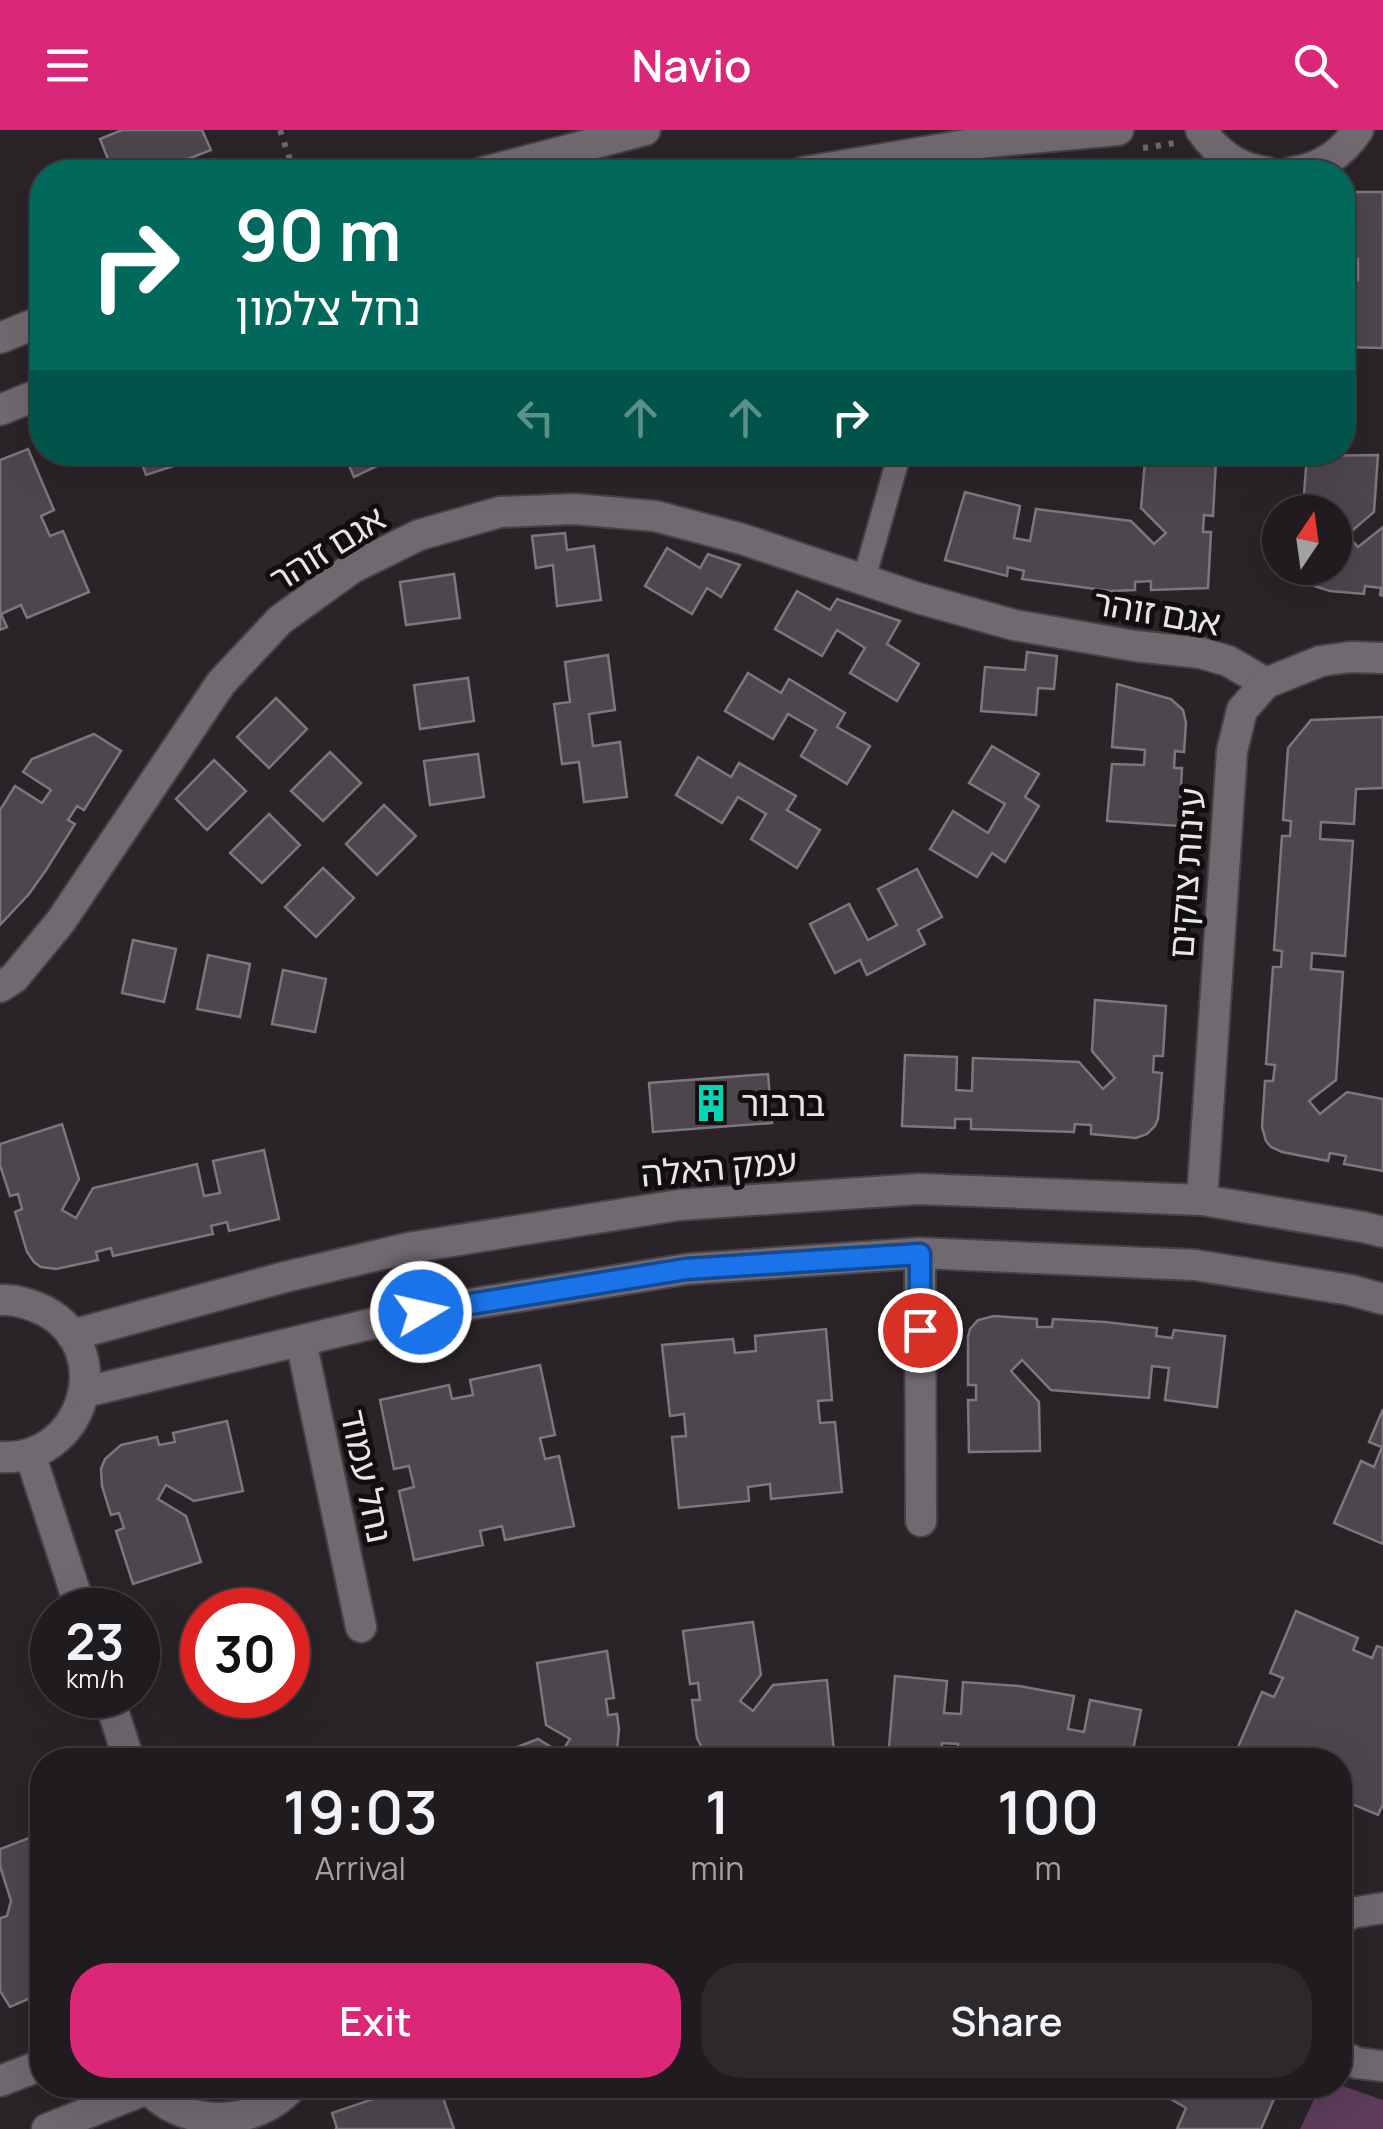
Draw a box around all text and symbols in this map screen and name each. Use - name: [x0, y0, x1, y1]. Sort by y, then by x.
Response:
- text: Navio: [631, 34, 752, 96]
- icon: menu: [40, 38, 95, 93]
- icon: search: [1288, 38, 1343, 93]
- text: 90 m: [235, 186, 402, 282]
- icon: right: [70, 200, 200, 330]
- text: נחל צלמון: [235, 277, 421, 339]
- icon: left: [508, 390, 563, 445]
- icon: ahead: [613, 390, 668, 445]
- icon: ahead: [718, 390, 773, 445]
- icon: right: [823, 390, 878, 445]
- street label: אגם זוהר: [260, 494, 394, 602]
- north arrow: [1262, 495, 1352, 585]
- map controls: [1262, 495, 1352, 585]
- street label: אגם זוהר: [1090, 577, 1224, 647]
- street label: עינות צוקים: [1156, 786, 1216, 960]
- place label: ברבור: [741, 1079, 826, 1127]
- building icon: ברבור: [690, 1082, 732, 1124]
- street label: עמק האלה: [639, 1136, 799, 1198]
- position arrow: [369, 1260, 473, 1364]
- pin: [878, 1288, 963, 1373]
- icon: arrive: [893, 1303, 948, 1358]
- street label: נחל עמוד: [329, 1405, 405, 1547]
- speed limit sign: 30: [180, 1588, 310, 1718]
- text: 23: [66, 1607, 124, 1675]
- text: km/h: [66, 1661, 124, 1696]
- text: 19:03: [283, 1770, 438, 1852]
- text: 1: [705, 1770, 730, 1852]
- text: 100: [997, 1770, 1099, 1852]
- text: Arrival: [315, 1846, 406, 1890]
- text: min: [691, 1846, 744, 1890]
- text: m: [1034, 1846, 1062, 1890]
- button: Exit: [70, 1963, 681, 2078]
- button: Share: [701, 1963, 1312, 2078]

